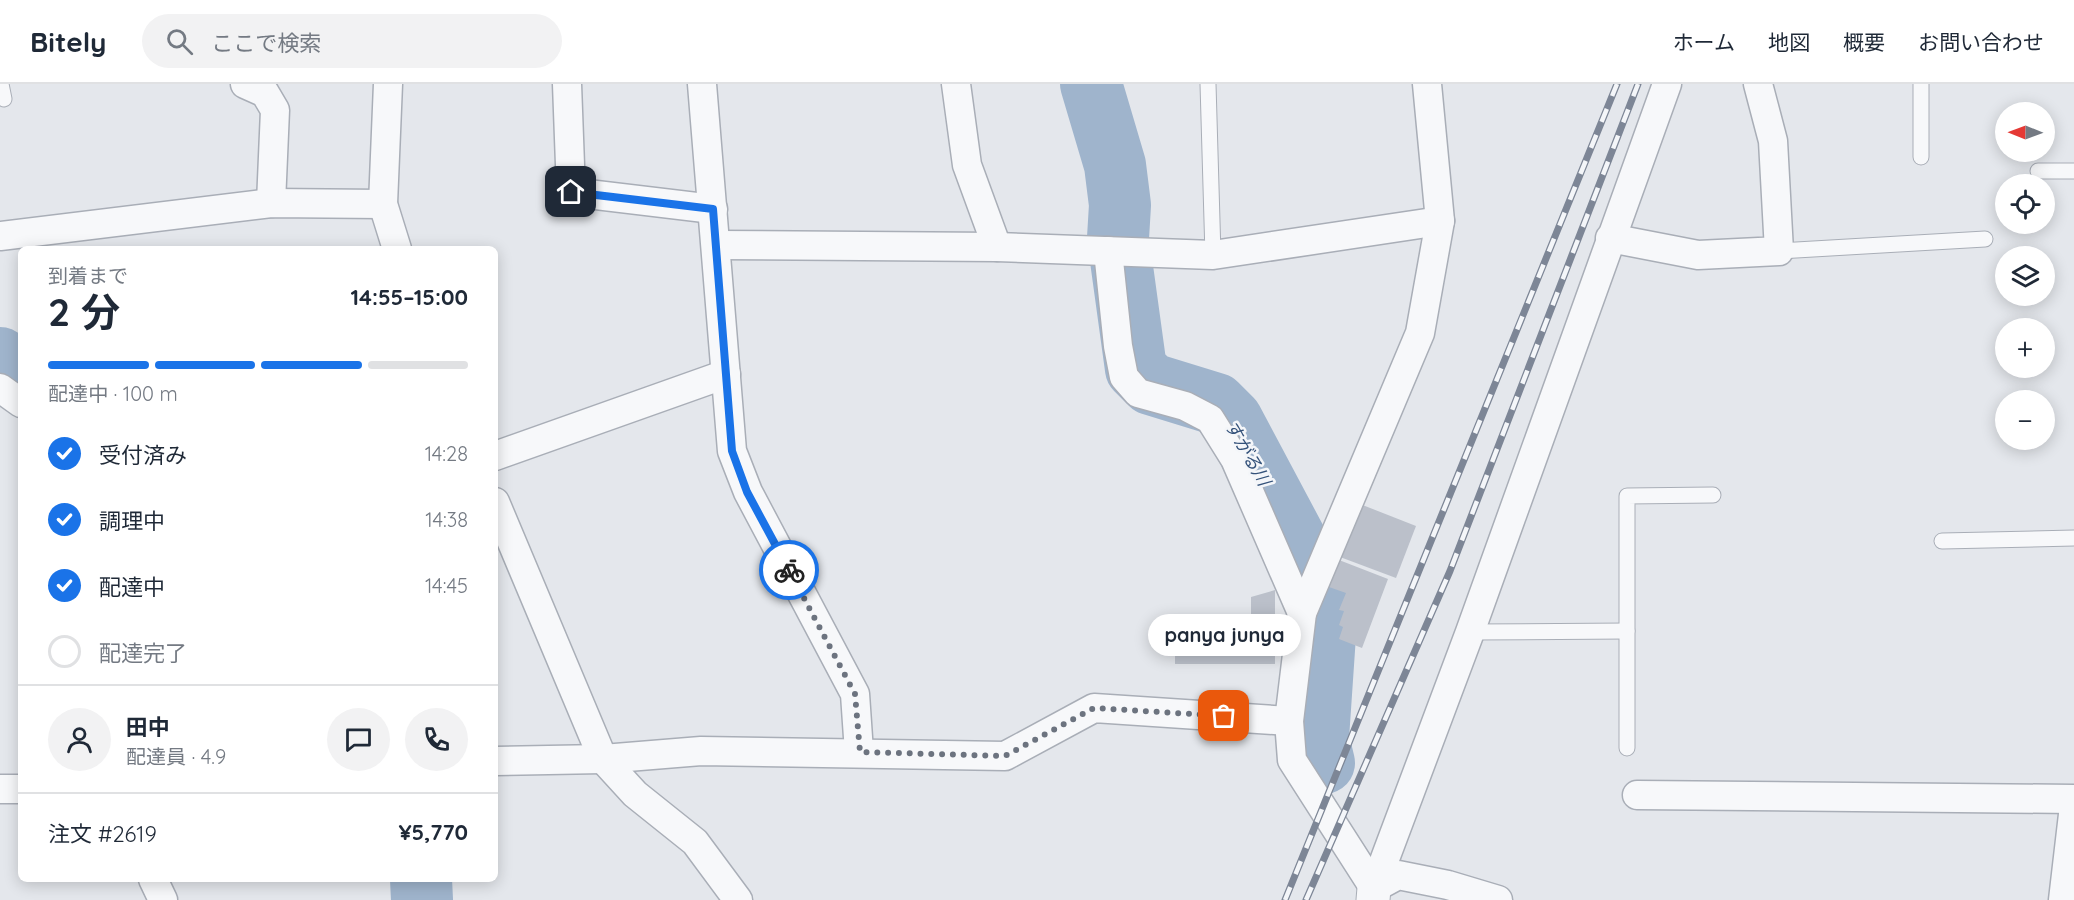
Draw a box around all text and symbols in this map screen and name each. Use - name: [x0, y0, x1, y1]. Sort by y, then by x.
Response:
- search box: [142, 14, 562, 68]
- text: Bitely: [30, 24, 106, 59]
- icon: search: [163, 25, 196, 58]
- text: ここで検索: [211, 29, 321, 57]
- text: ホーム: [1673, 29, 1735, 55]
- text: 地図: [1768, 29, 1810, 55]
- text: 概要: [1843, 29, 1885, 55]
- text: お問い合わせ: [1918, 29, 2044, 55]
- north arrow: [1995, 102, 2055, 162]
- map controls: [1995, 102, 2055, 450]
- pin: [545, 166, 596, 217]
- button: locate: [1995, 174, 2055, 234]
- icon: home: [554, 175, 587, 208]
- button: layers: [1995, 246, 2055, 306]
- text: 到着まで: [48, 263, 128, 288]
- text: 14:55–15:00: [350, 283, 468, 311]
- text: 2 分: [48, 287, 120, 336]
- button: +: [1995, 318, 2055, 378]
- text: 配達中 · 100 m: [48, 381, 178, 406]
- button: −: [1995, 390, 2055, 450]
- water label: すがる川: [1220, 416, 1277, 492]
- icon: check: [48, 437, 81, 470]
- text: 受付済み: [99, 441, 187, 469]
- text: 14:28: [425, 441, 468, 466]
- icon: check: [48, 503, 81, 536]
- text: 調理中: [99, 507, 165, 535]
- text: 14:38: [425, 507, 468, 532]
- courier: [759, 540, 819, 600]
- icon: bike: [773, 554, 806, 587]
- icon: check: [48, 569, 81, 602]
- text: 配達中: [99, 573, 165, 601]
- text: 14:45: [425, 573, 468, 598]
- callout: panya junya: [1148, 614, 1300, 656]
- text: panya junya: [1164, 622, 1285, 647]
- text: 配達完了: [99, 639, 187, 667]
- pin: [1198, 690, 1249, 741]
- icon: bag: [1207, 699, 1240, 732]
- button: person: [48, 708, 111, 771]
- button: chat: [327, 708, 390, 771]
- button: phone: [405, 708, 468, 771]
- text: 田中: [126, 713, 170, 741]
- text: 配達員 · 4.9: [126, 744, 226, 769]
- text: ¥5,770: [399, 818, 468, 846]
- text: 注文 #2619: [48, 820, 157, 848]

